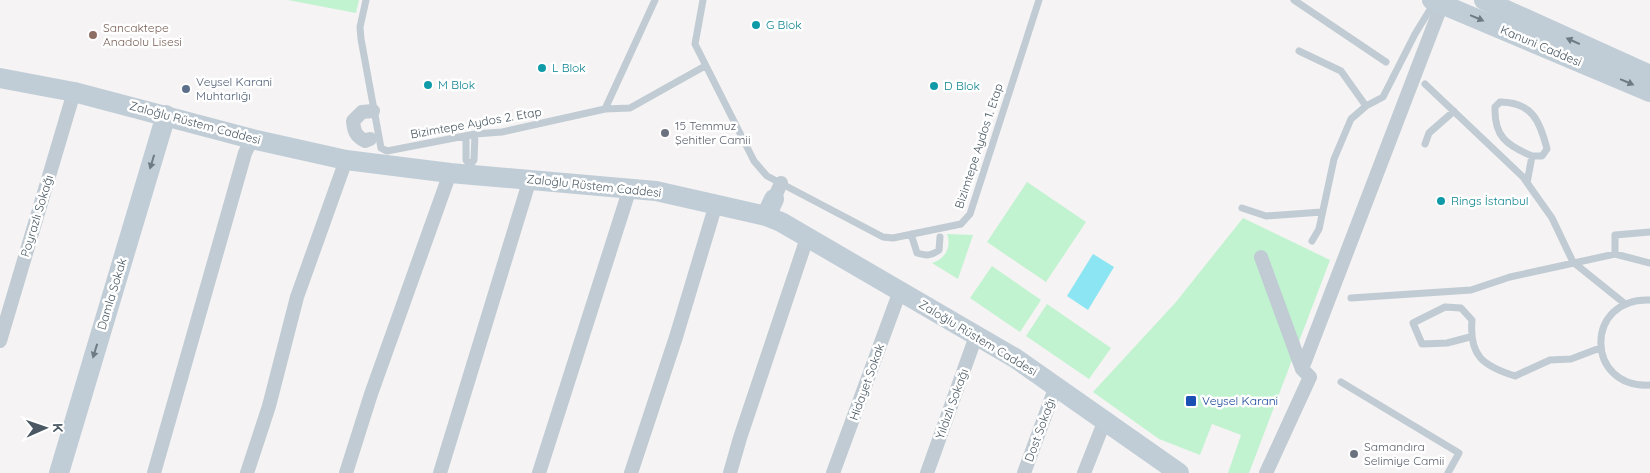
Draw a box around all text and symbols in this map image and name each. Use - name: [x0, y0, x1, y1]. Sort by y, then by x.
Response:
- one-way arrow: [1470, 15, 1484, 23]
- place label: G Blok: [766, 17, 802, 32]
- marker: G Blok: [750, 19, 762, 31]
- place label: Sancaktepe Anadolu Lisesi: [103, 20, 182, 49]
- street label: Kanuni Caddesi: [1498, 22, 1584, 69]
- marker: Sancaktepe Anadolu Lisesi: [87, 29, 99, 41]
- one-way arrow: [1566, 37, 1580, 45]
- place label: L Blok: [552, 60, 586, 75]
- marker: L Blok: [536, 62, 548, 74]
- place label: Veysel Karani Muhtarlığı: [196, 74, 272, 103]
- place label: M Blok: [438, 77, 475, 92]
- place label: D Blok: [944, 78, 980, 93]
- one-way arrow: [1620, 78, 1634, 86]
- marker: M Blok: [422, 79, 434, 91]
- marker: D Blok: [928, 80, 940, 92]
- street label: Bizimtepe Aydos 1. Etap: [951, 81, 1006, 210]
- marker: Veysel Karani Muhtarlığı: [180, 83, 192, 95]
- street label: Zaloğlu Rüstem Caddesi: [128, 98, 262, 147]
- street label: Bizimtepe Aydos 2. Etap: [409, 104, 543, 141]
- place label: 15 Temmuz Şehitler Camii: [675, 118, 750, 147]
- marker: 15 Temmuz Şehitler Camii: [659, 127, 671, 139]
- one-way arrow: [148, 155, 156, 170]
- street label: Zaloğlu Rüstem Caddesi: [526, 171, 662, 200]
- street label: Poyrazlı Sokağı: [17, 173, 56, 259]
- place label: Rings İstanbul: [1451, 193, 1529, 208]
- marker: Rings İstanbul: [1435, 195, 1447, 207]
- street label: Damla Sokak: [93, 256, 130, 332]
- street label: Zaloğlu Rüstem Caddesi: [916, 296, 1040, 379]
- street label: Hidayet Sokak: [846, 341, 887, 422]
- one-way arrow: [91, 344, 99, 359]
- street label: Yıldızlı Sokağı: [932, 367, 971, 441]
- place label: Veysel Karani: [1202, 393, 1278, 408]
- marker: Veysel Karani: [1184, 394, 1198, 408]
- street label: Dost Sokağı: [1021, 396, 1058, 464]
- north arrow: [20, 403, 70, 453]
- text: K: [49, 423, 67, 432]
- place label: Samandıra Selimiye Camii: [1364, 439, 1444, 468]
- marker: Samandıra Selimiye Camii: [1348, 448, 1360, 460]

